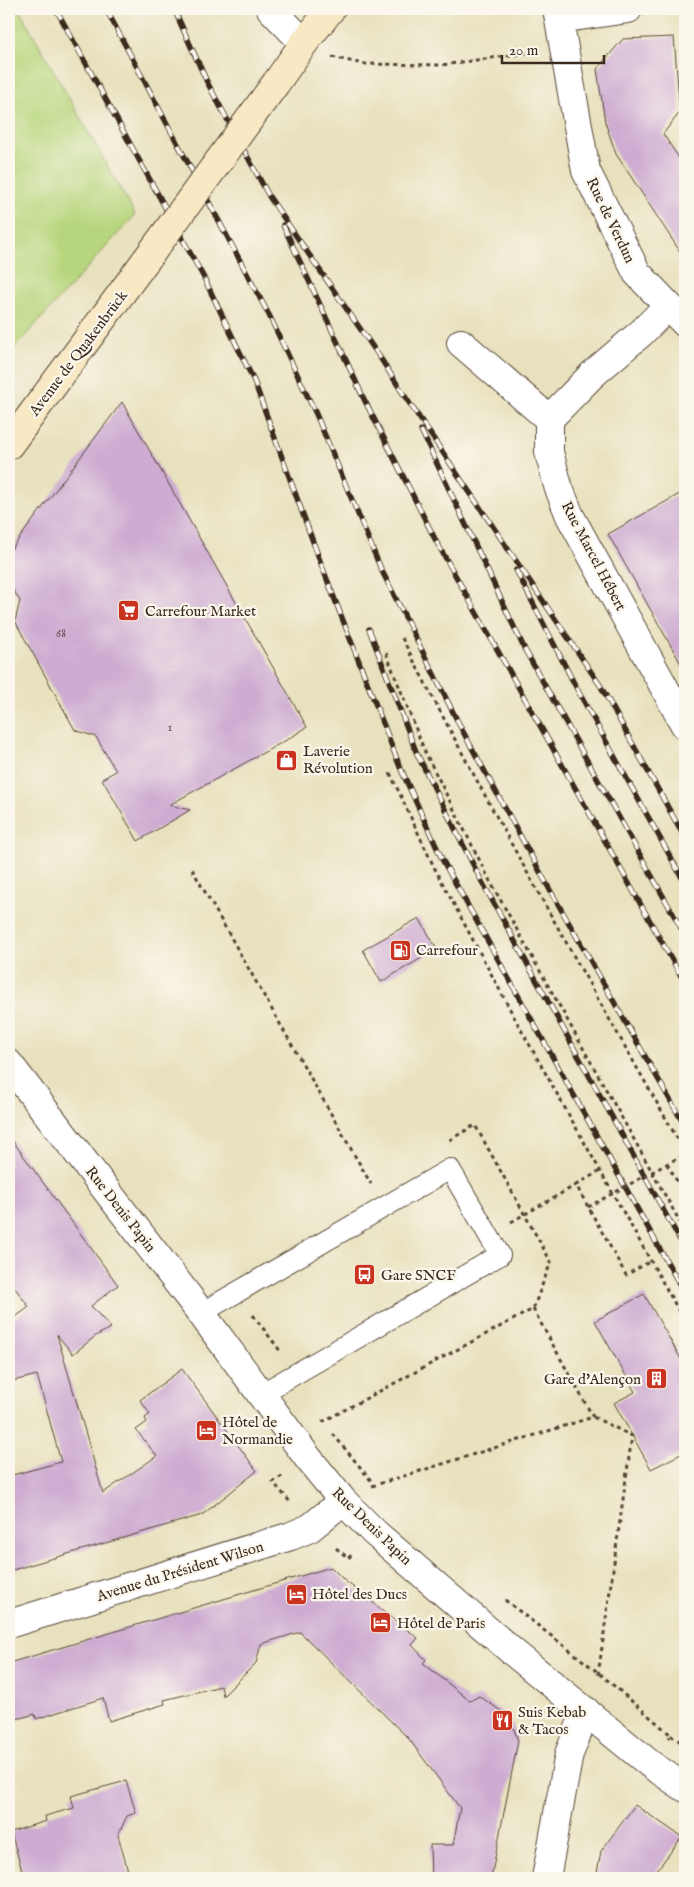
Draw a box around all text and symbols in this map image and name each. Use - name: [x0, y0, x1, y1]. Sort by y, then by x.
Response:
- scale bar: [502, 32, 604, 64]
- text: 20 m: [509, 41, 539, 60]
- street label: Rue de Verdun: [582, 174, 639, 266]
- street label: Avenue de Quakenbrück: [24, 286, 132, 421]
- street label: Rue Marcel Hébert: [557, 498, 630, 614]
- supermarket icon: Carrefour Market: [117, 599, 141, 623]
- place label: Carrefour Market: [145, 602, 256, 621]
- house number: 68: [56, 626, 66, 641]
- house number: 1: [168, 720, 172, 735]
- place label: Laverie Révolution: [303, 742, 373, 778]
- shop icon: Laverie Révolution: [275, 748, 299, 772]
- fuel station icon: Carrefour: [388, 938, 412, 962]
- place label: Carrefour: [416, 941, 478, 960]
- street label: Rue Denis Papin: [81, 1163, 160, 1256]
- bus stop icon: Gare SNCF: [353, 1263, 377, 1287]
- place label: Gare SNCF: [381, 1266, 456, 1285]
- building icon: Gare d'Alençon: [645, 1367, 669, 1391]
- place label: Gare d'Alençon: [544, 1370, 641, 1389]
- place label: Hôtel de Normandie: [222, 1413, 293, 1449]
- hotel icon: Hôtel de Normandie: [194, 1419, 218, 1443]
- street label: Rue Denis Papin: [328, 1483, 416, 1569]
- street label: Avenue du Président Wilson: [93, 1537, 266, 1606]
- hotel icon: Hôtel des Ducs: [284, 1582, 308, 1606]
- place label: Hôtel des Ducs: [312, 1585, 407, 1604]
- hotel icon: Hôtel de Paris: [369, 1611, 393, 1635]
- place label: Hôtel de Paris: [397, 1614, 485, 1633]
- place label: Suis Kebab & Tacos: [518, 1703, 586, 1739]
- restaurant icon: Suis Kebab & Tacos: [490, 1709, 514, 1733]

